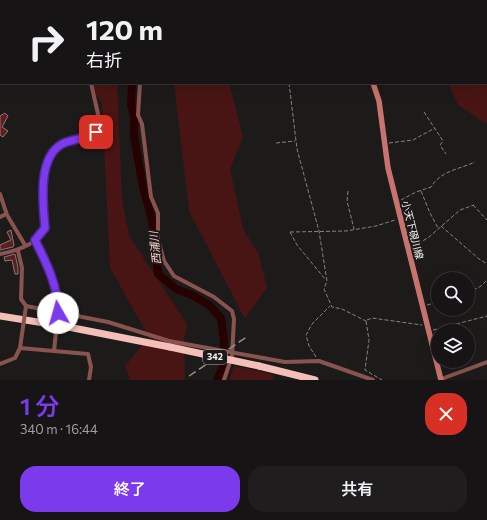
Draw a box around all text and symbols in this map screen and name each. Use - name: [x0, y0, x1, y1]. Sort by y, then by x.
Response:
- text: 120 m: [86, 12, 163, 46]
- icon: right: [20, 16, 72, 68]
- text: 右折: [86, 49, 122, 71]
- pin: [79, 115, 113, 149]
- icon: arrive: [85, 121, 107, 143]
- street label: 小天下硯川線: [400, 199, 426, 261]
- water label: 西浦川: [146, 230, 163, 265]
- map controls: [431, 272, 475, 368]
- button: search: [431, 272, 475, 316]
- position arrow: [37, 292, 79, 334]
- button: layers: [431, 324, 475, 368]
- road number: 342: [203, 350, 227, 364]
- text: 1 分: [20, 391, 59, 420]
- button: close: [425, 393, 467, 435]
- text: 340 m · 16:44: [20, 421, 98, 437]
- button: 終了: [20, 466, 240, 512]
- button: 共有: [248, 466, 467, 512]

